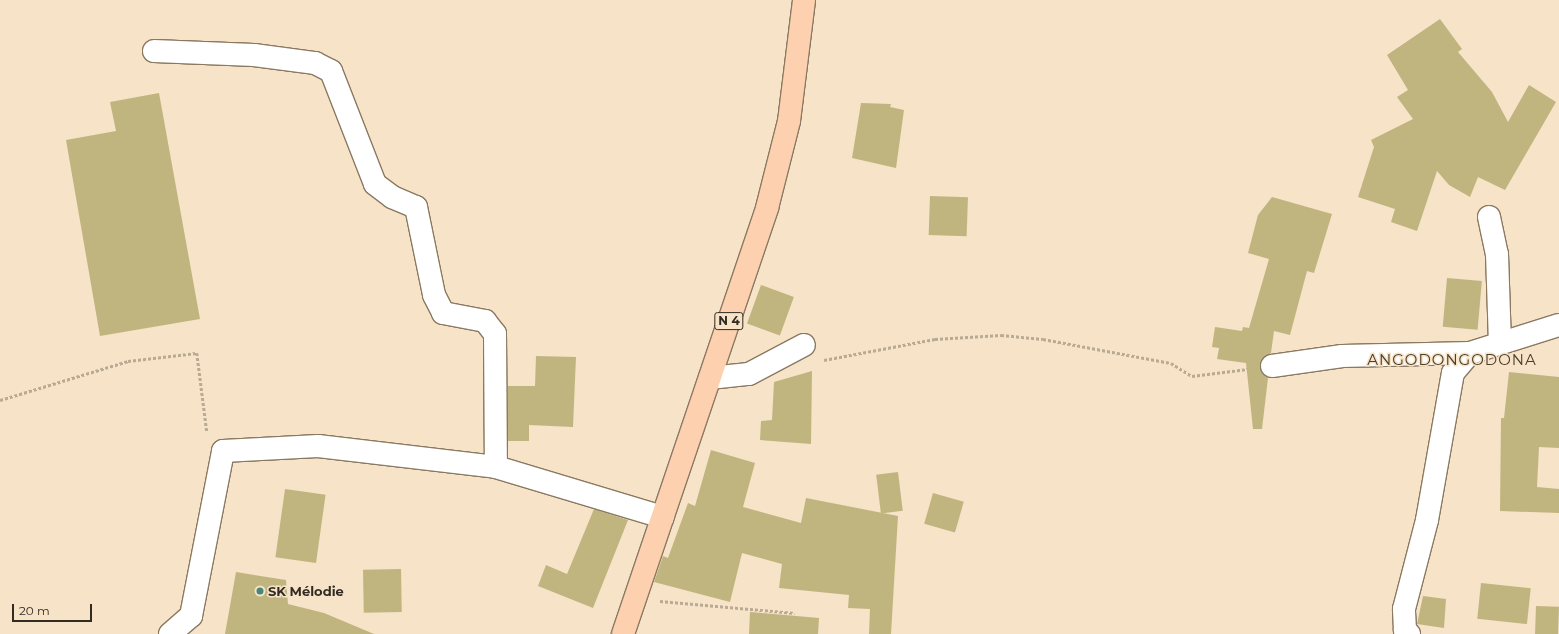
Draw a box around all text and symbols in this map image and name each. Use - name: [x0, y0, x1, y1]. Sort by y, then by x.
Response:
- road number: N 4: [714, 311, 744, 331]
- district label: ANGODONGODONA: [1367, 351, 1537, 369]
- place label: SK Mélodie: [268, 583, 344, 599]
- marker: SK Mélodie: [255, 586, 265, 596]
- scale bar: [14, 596, 94, 622]
- text: 20 m: [19, 603, 50, 618]

